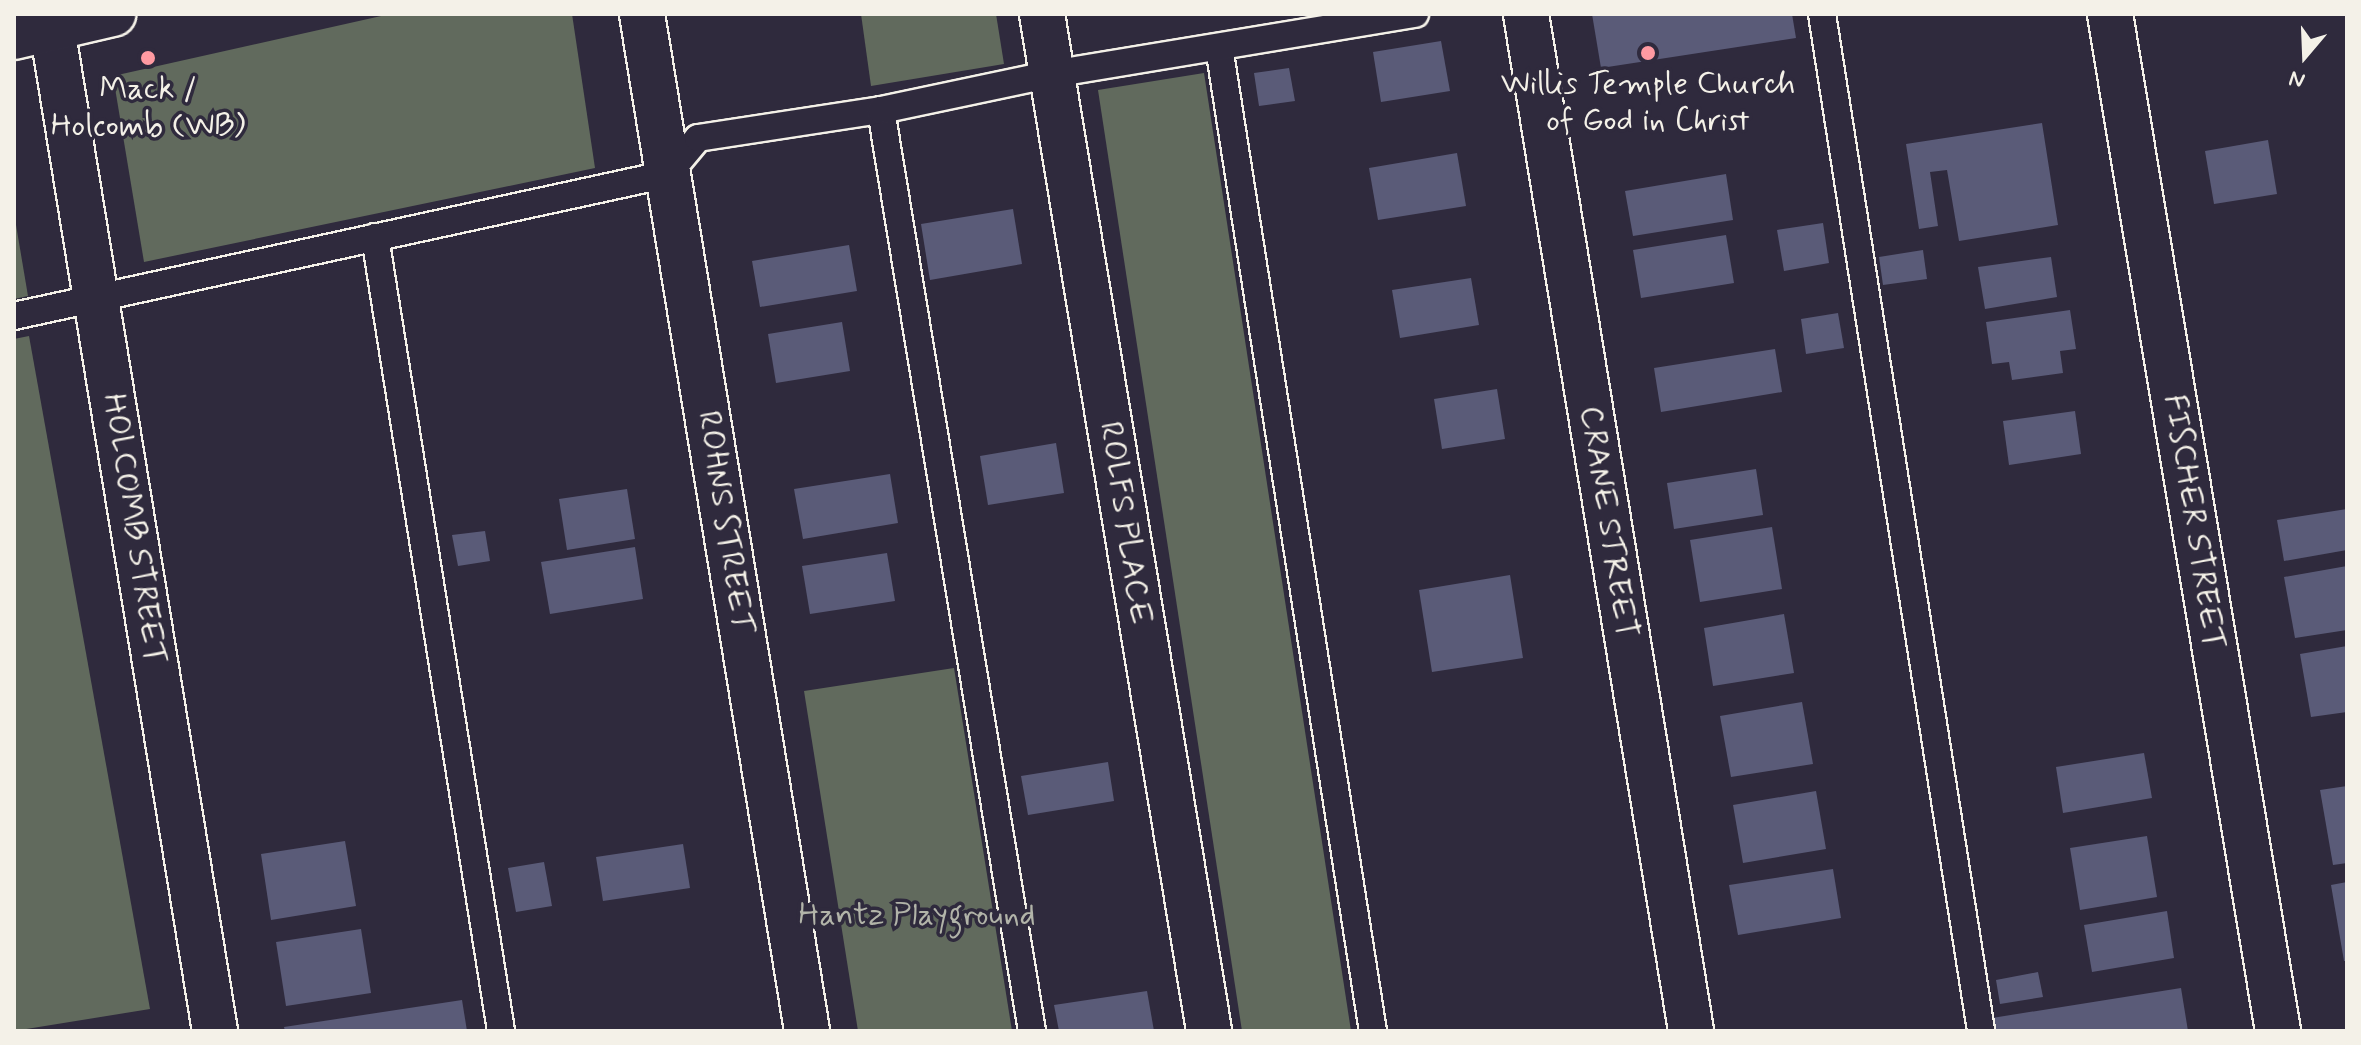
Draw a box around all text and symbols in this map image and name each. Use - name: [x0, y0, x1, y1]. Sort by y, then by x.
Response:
- north arrow: [2265, 16, 2345, 96]
- marker: Willis Temple Church of God in Christ: [1639, 44, 1657, 62]
- marker: Mack / Holcomb (WB): [139, 49, 157, 67]
- text: N: [2286, 63, 2309, 94]
- place label: Willis Temple Church of God in Christ: [1503, 66, 1793, 141]
- place label: Mack / Holcomb (WB): [51, 71, 245, 146]
- street label: HOLCOMB STREET: [93, 389, 175, 669]
- street label: FISCHER STREET: [2155, 390, 2233, 654]
- street label: CRANE STREET: [1571, 403, 1645, 641]
- street label: ROHNS STREET: [688, 407, 762, 637]
- street label: ROLFS PLACE: [1090, 421, 1160, 625]
- park label: Hantz Playground: [797, 896, 1037, 934]

